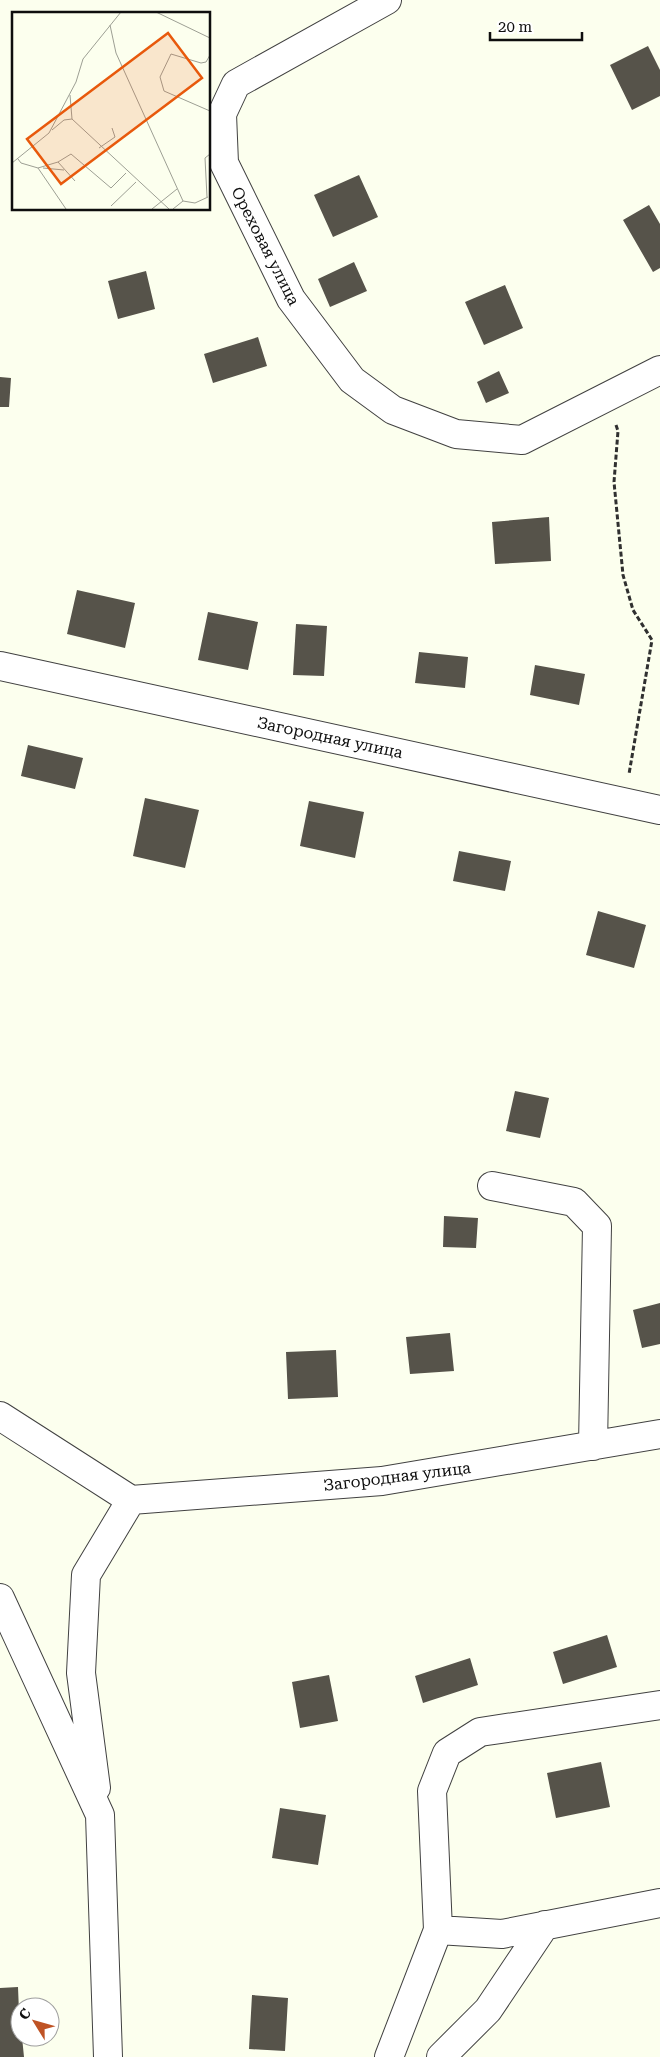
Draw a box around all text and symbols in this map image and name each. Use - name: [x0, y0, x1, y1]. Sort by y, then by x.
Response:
- scale bar: [490, 10, 582, 42]
- inset map: [12, 12, 210, 210]
- text: 20 m: [498, 18, 533, 36]
- street label: Ореховая улица: [227, 184, 304, 309]
- street label: Загородная улица: [255, 713, 405, 762]
- street label: Загородная улица: [322, 1458, 472, 1495]
- north arrow: [10, 1997, 60, 2047]
- text: С: [15, 2005, 34, 2023]

